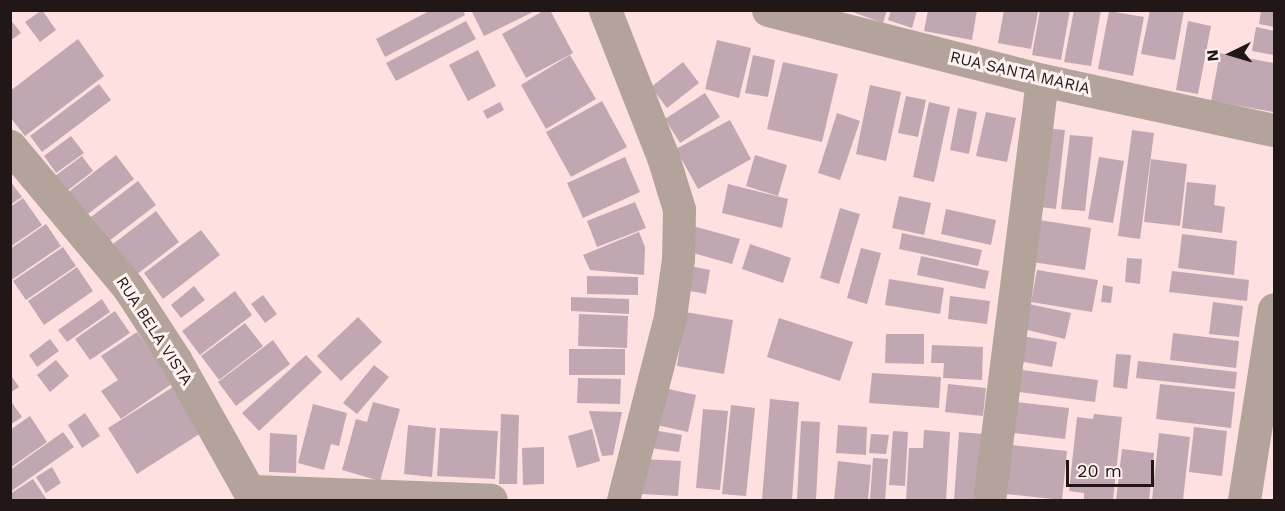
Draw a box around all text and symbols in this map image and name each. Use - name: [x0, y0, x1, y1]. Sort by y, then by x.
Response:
- north arrow: [1201, 24, 1261, 84]
- street label: RUA SANTA MARIA: [947, 47, 1093, 99]
- text: N: [1203, 49, 1223, 62]
- street label: RUA BELA VISTA: [111, 272, 197, 390]
- scale bar: [1069, 448, 1158, 486]
- text: 20 m: [1077, 460, 1122, 481]

